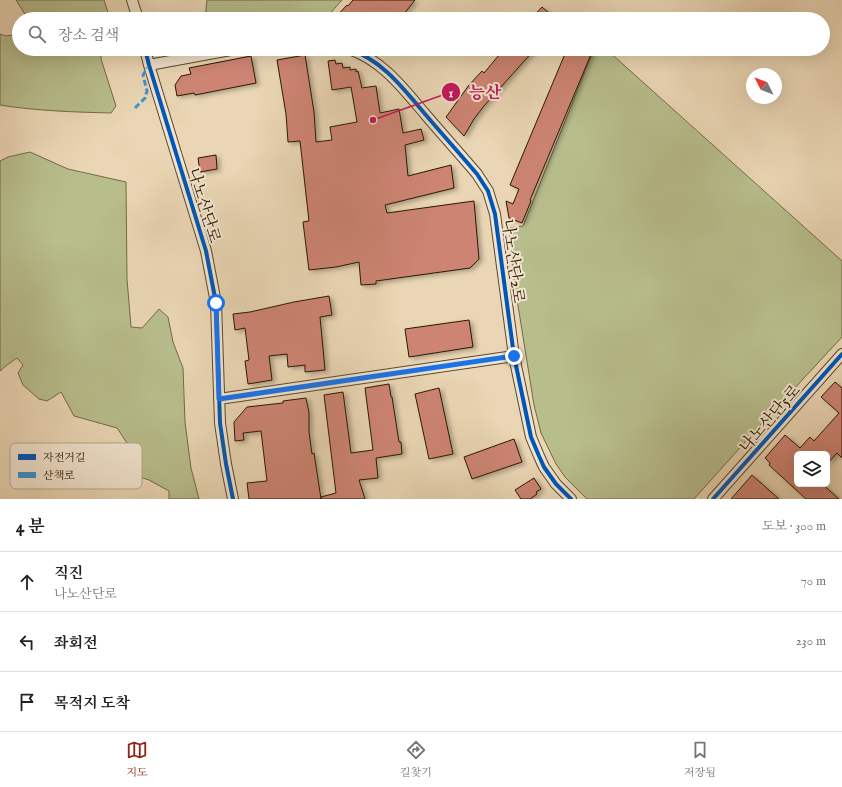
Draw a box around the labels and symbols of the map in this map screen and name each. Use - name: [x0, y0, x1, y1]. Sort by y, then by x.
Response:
- north arrow: [746, 68, 782, 104]
- callout: 능산: [441, 78, 510, 107]
- text: 능산: [469, 83, 502, 104]
- text: 1: [449, 86, 454, 101]
- street label: 나노산단로: [182, 166, 224, 246]
- street label: 나노산단2로: [496, 218, 528, 305]
- route start: [207, 294, 225, 312]
- route end: [505, 347, 523, 365]
- street label: 나노산단5로: [736, 381, 806, 457]
- legend: [10, 443, 142, 489]
- text: 자전거길: [43, 451, 86, 465]
- text: 산책로: [43, 469, 75, 483]

